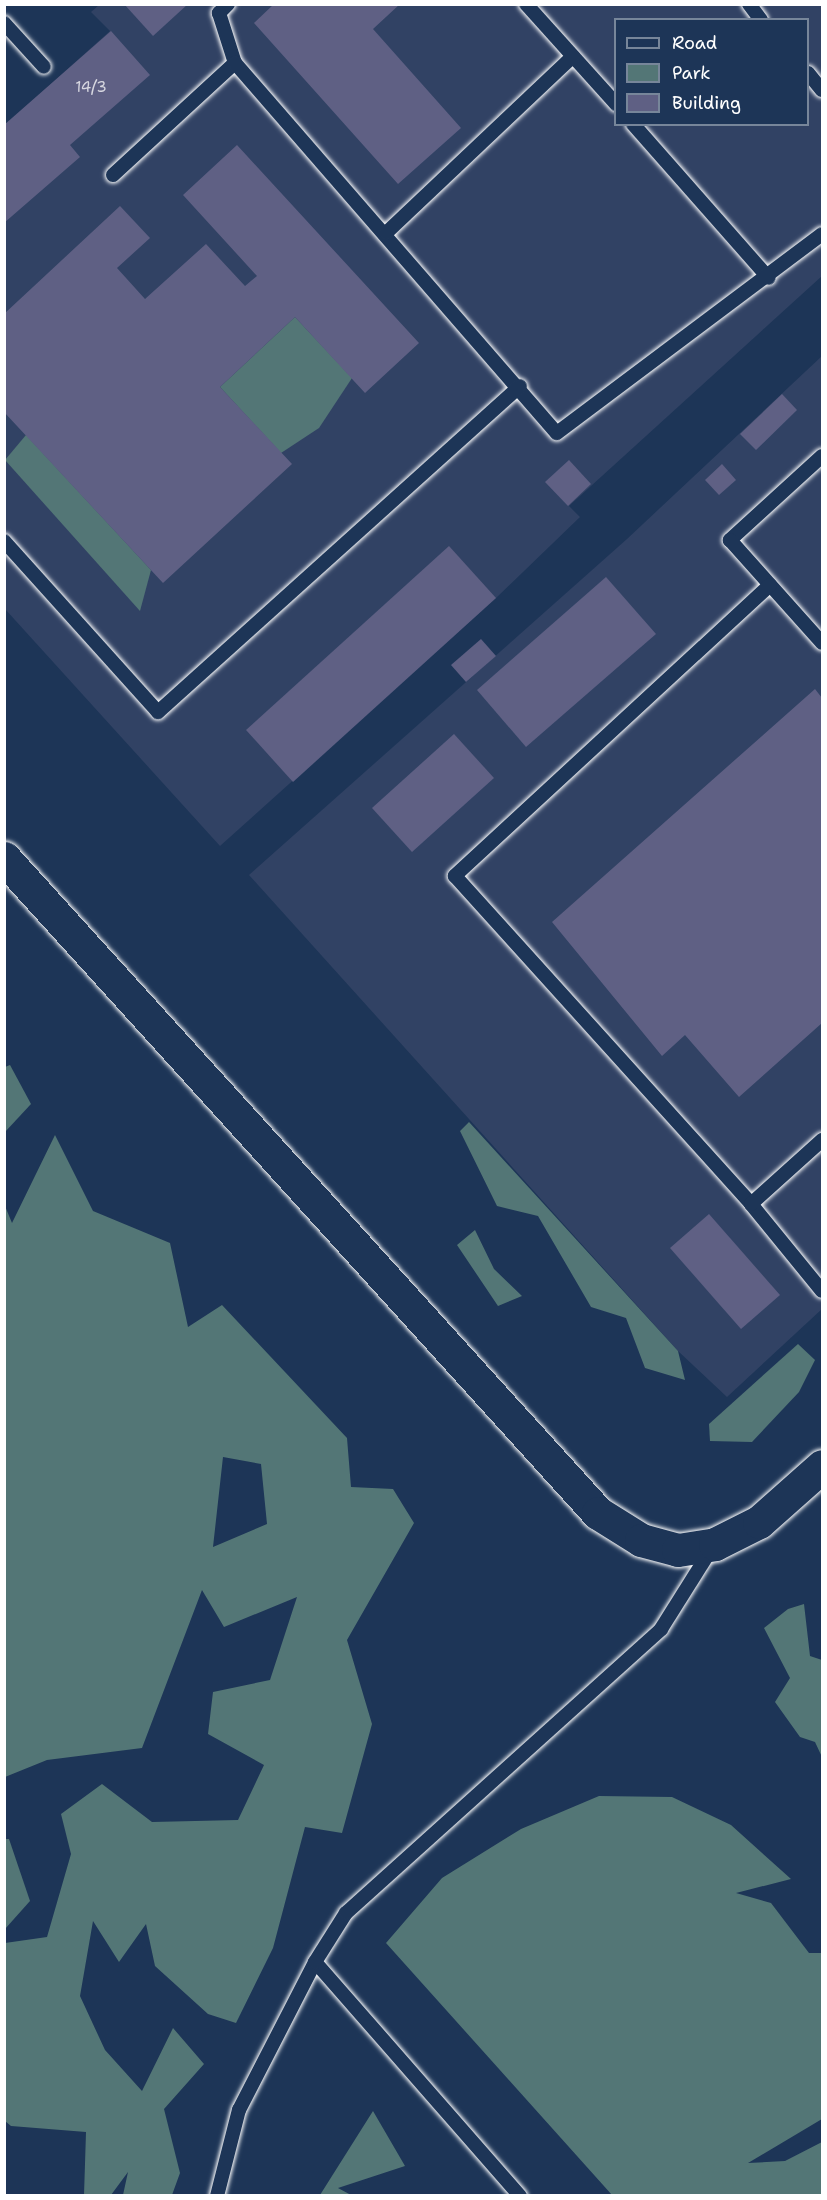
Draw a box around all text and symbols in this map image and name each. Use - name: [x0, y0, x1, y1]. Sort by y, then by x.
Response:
- legend: [614, 18, 809, 126]
- text: Road: [672, 31, 717, 55]
- text: Park: [672, 61, 711, 85]
- house number: 14/3: [75, 79, 107, 97]
- text: Building: [672, 91, 741, 115]

